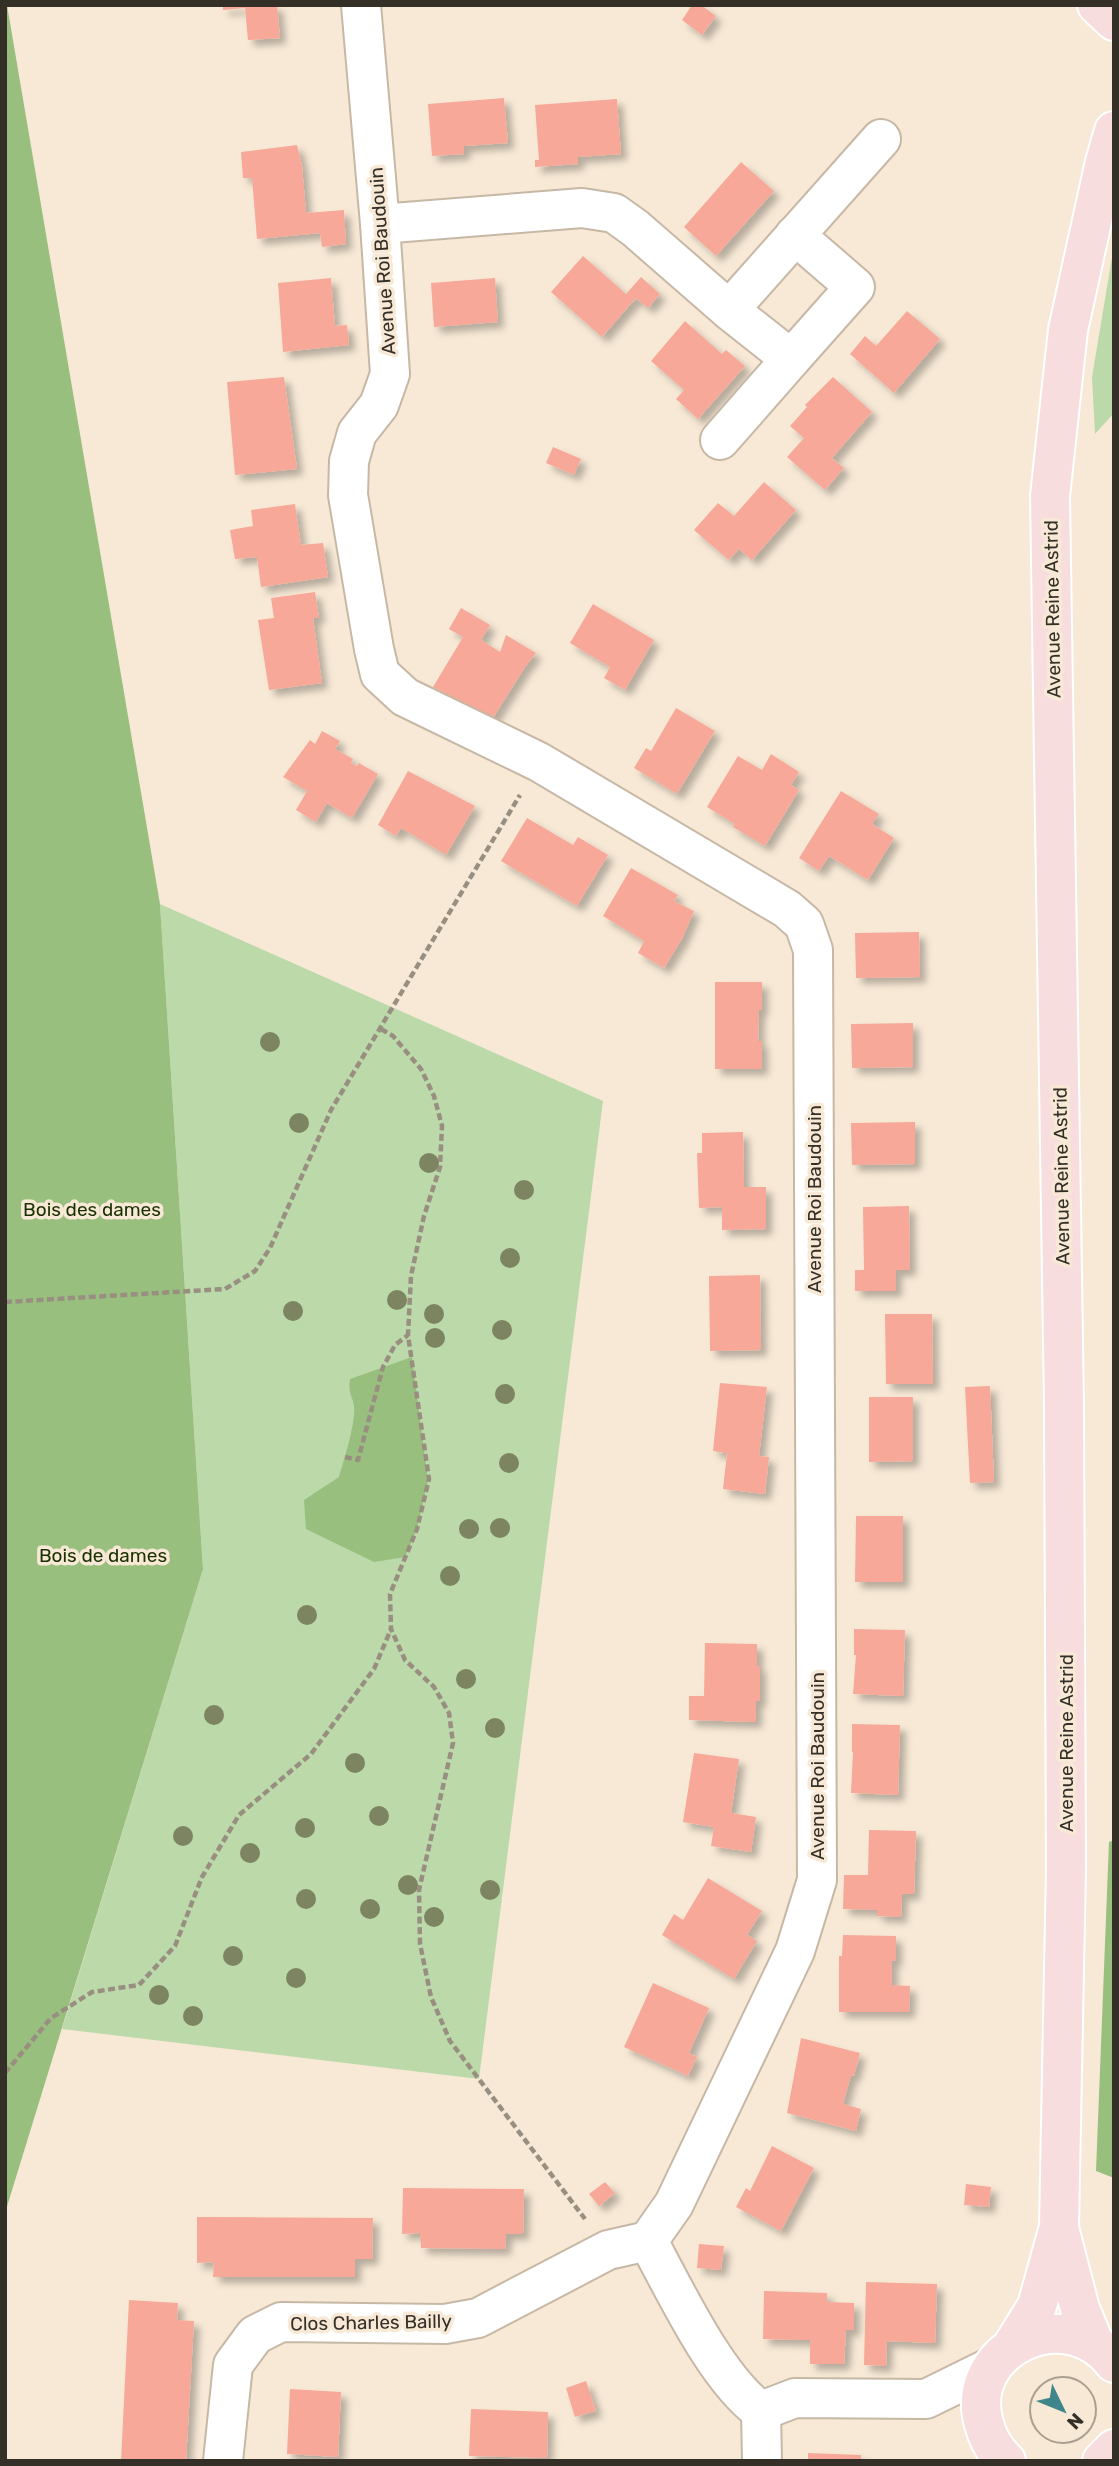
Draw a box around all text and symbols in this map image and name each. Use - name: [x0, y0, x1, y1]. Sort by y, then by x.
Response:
- street label: Avenue Roi Baudouin: [364, 166, 401, 356]
- street label: Avenue Reine Astrid: [1039, 520, 1066, 698]
- street label: Avenue Reine Astrid: [1048, 1087, 1075, 1265]
- street label: Avenue Roi Baudouin: [803, 1105, 826, 1293]
- park label: Bois des dames: [23, 1198, 161, 1221]
- park label: Bois de dames: [39, 1544, 167, 1567]
- street label: Avenue Reine Astrid: [1055, 1654, 1078, 1832]
- street label: Avenue Roi Baudouin: [806, 1672, 829, 1860]
- street label: Clos Charles Bailly: [290, 2310, 452, 2335]
- north arrow: [1028, 2375, 1098, 2445]
- text: N: [1062, 2408, 1088, 2434]

